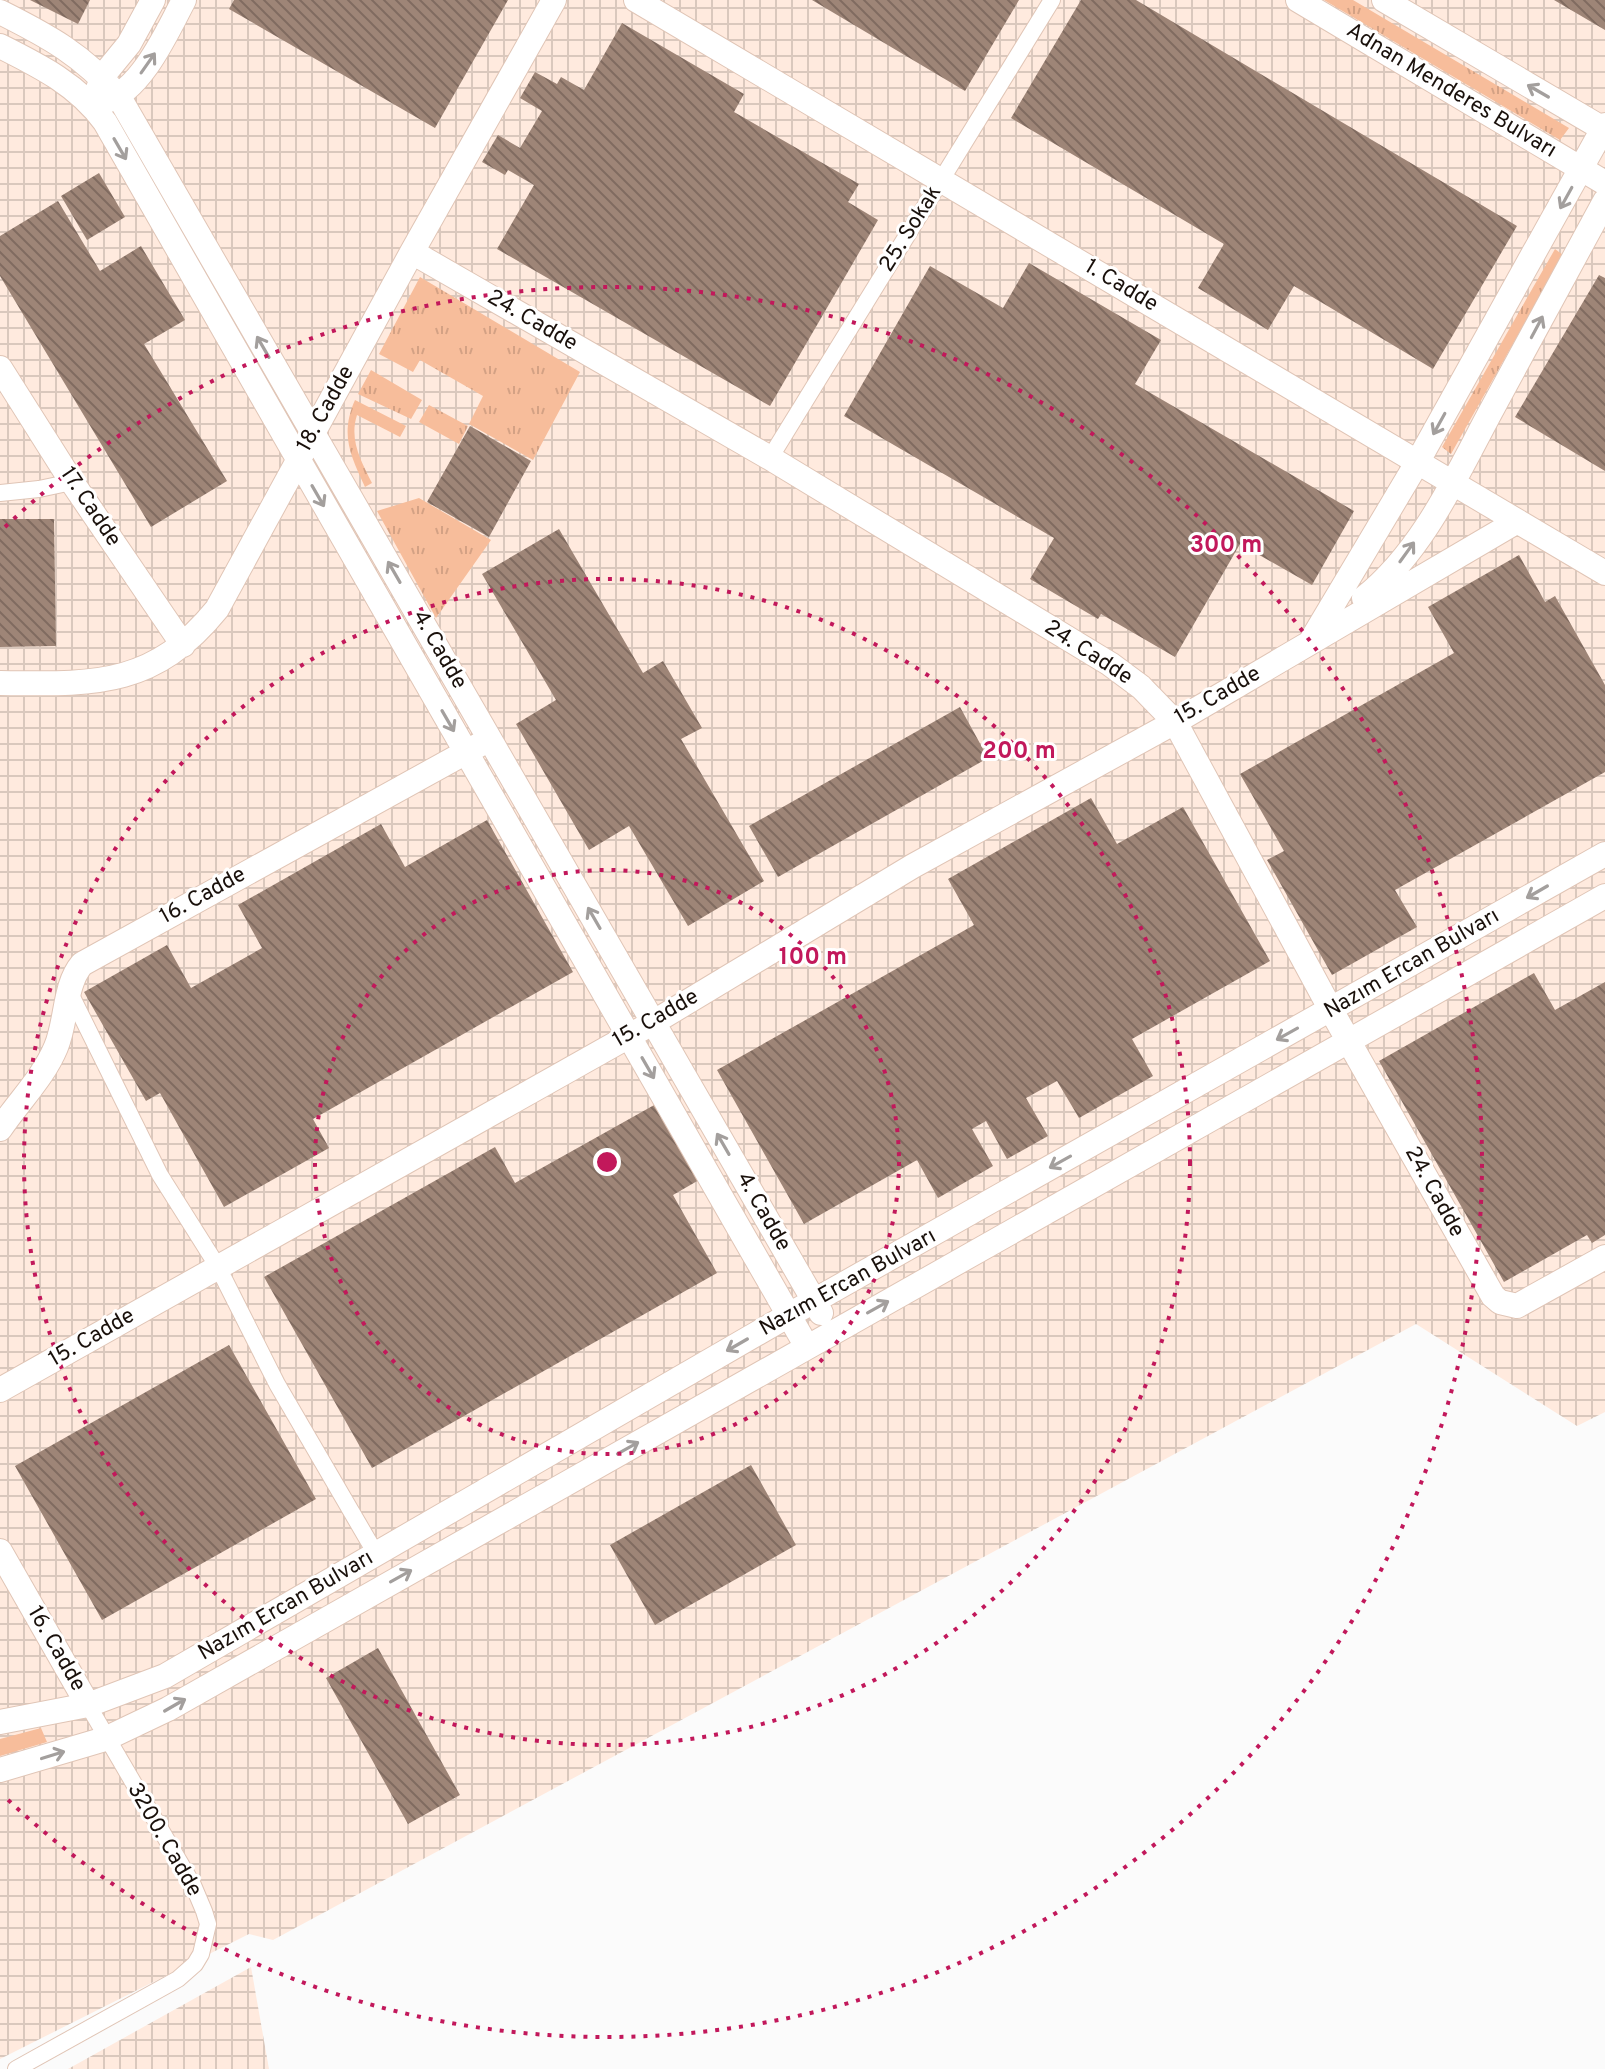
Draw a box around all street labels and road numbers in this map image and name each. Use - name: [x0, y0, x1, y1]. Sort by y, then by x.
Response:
- street label: Adnan Menderes Bulvarı: [1341, 18, 1561, 164]
- street label: 25. Sokak: [874, 181, 948, 277]
- street label: 1. Cadde: [1079, 254, 1163, 318]
- street label: 24. Cadde: [482, 284, 582, 358]
- street label: 18. Cadde: [291, 361, 361, 457]
- street label: 17. Cadde: [54, 462, 126, 552]
- street label: 4. Cadde: [406, 606, 472, 694]
- street label: 24. Cadde: [1039, 615, 1137, 691]
- street label: 15. Cadde: [1170, 661, 1266, 731]
- street label: 16. Cadde: [155, 861, 251, 931]
- street label: Nazım Ercan Bulvarı: [1320, 903, 1504, 1025]
- street label: 15. Cadde: [608, 984, 704, 1054]
- street label: 24. Cadde: [1398, 1142, 1470, 1242]
- street label: 4. Cadde: [730, 1168, 796, 1256]
- street label: Nazım Ercan Bulvarı: [755, 1223, 941, 1343]
- street label: 15. Cadde: [44, 1303, 140, 1373]
- street label: Nazım Ercan Bulvarı: [194, 1545, 378, 1667]
- street label: 16. Cadde: [21, 1601, 91, 1697]
- street label: 3200. Cadde: [121, 1778, 207, 1902]

